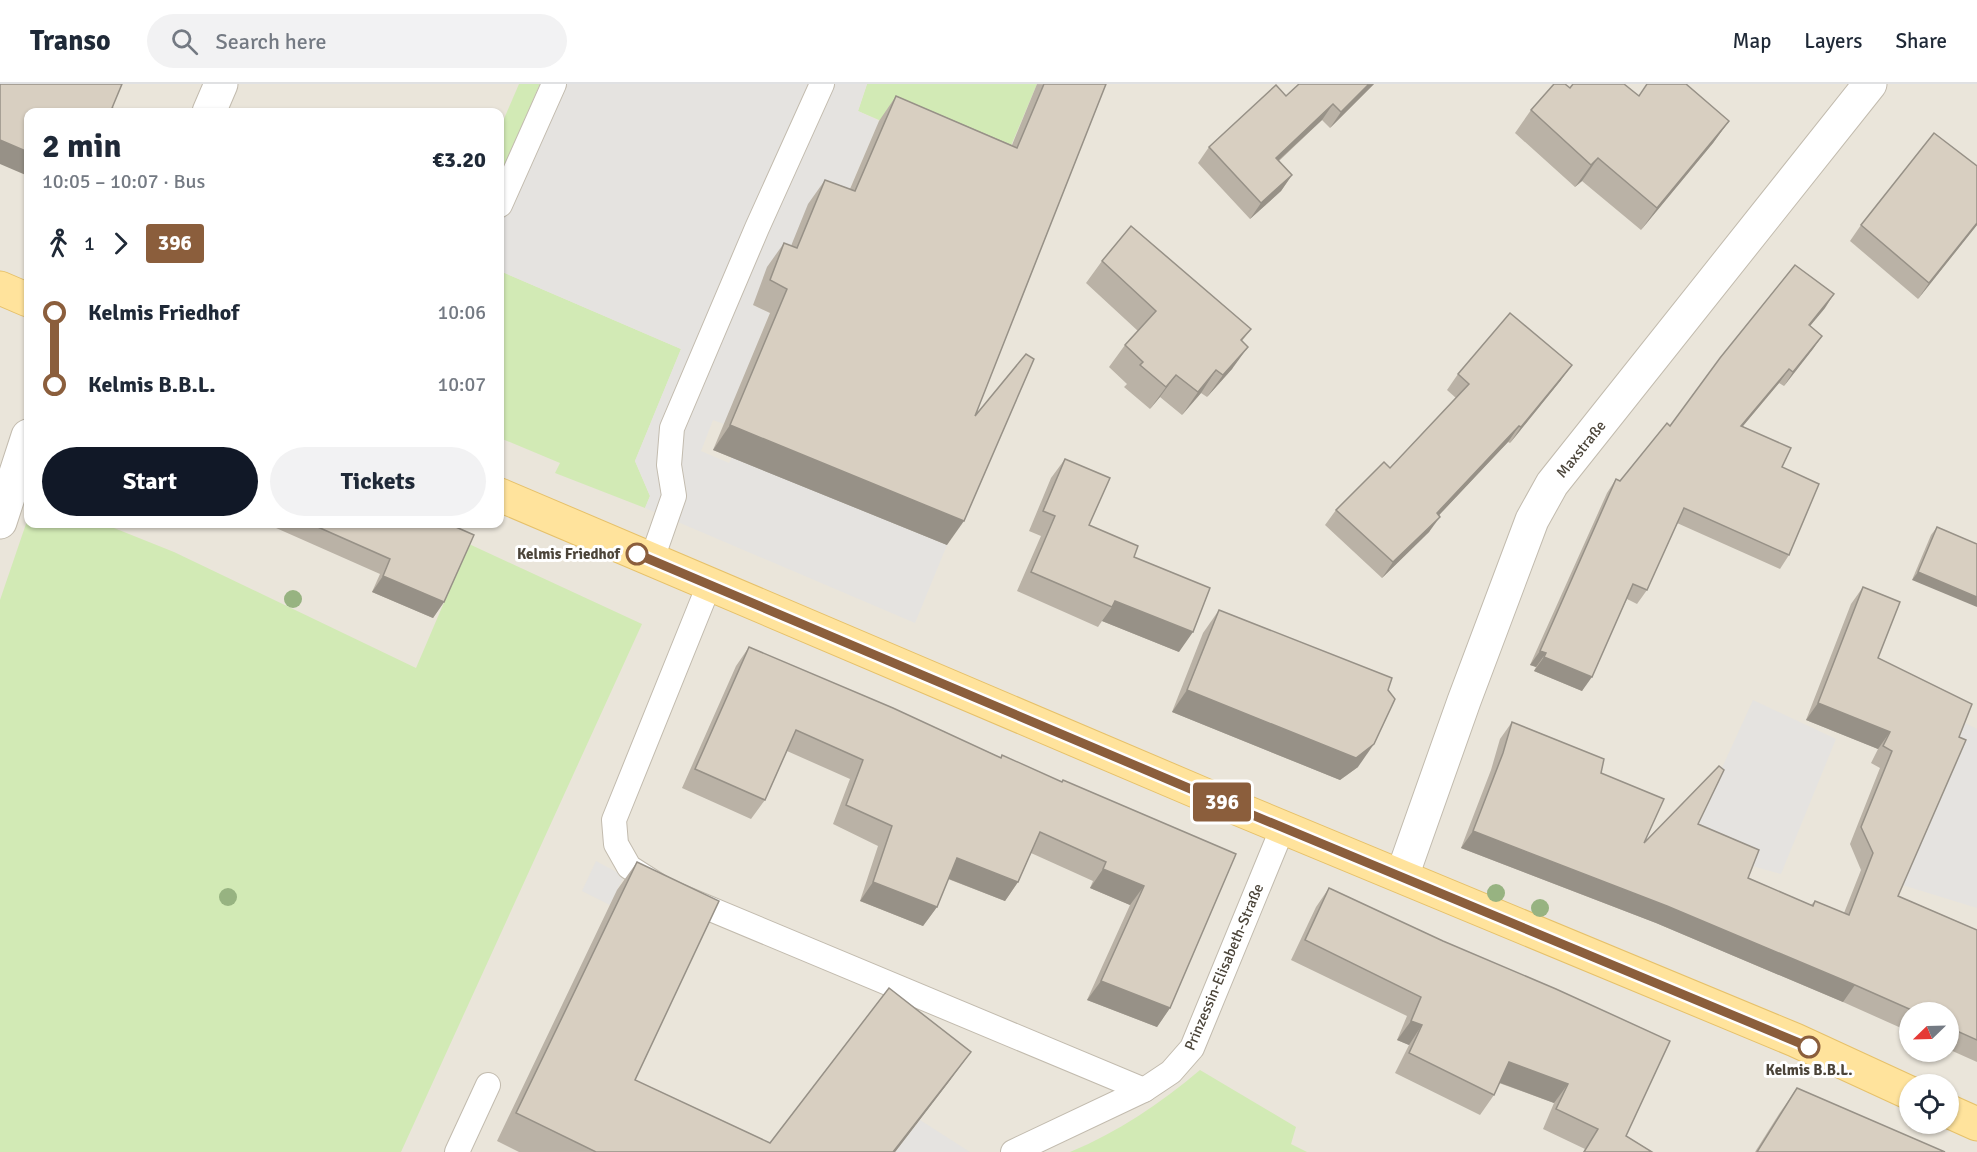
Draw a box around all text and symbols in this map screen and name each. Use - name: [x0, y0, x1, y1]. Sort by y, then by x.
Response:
- search box: [147, 14, 567, 68]
- text: Transo: [30, 24, 111, 58]
- icon: search: [168, 25, 201, 58]
- text: Search here: [216, 28, 326, 55]
- text: Map: [1733, 28, 1771, 54]
- text: Layers: [1804, 28, 1862, 54]
- text: Share: [1895, 28, 1947, 54]
- text: 2 min: [42, 126, 122, 167]
- text: €3.20: [432, 146, 486, 173]
- text: 10:05 – 10:07 · Bus: [42, 169, 205, 194]
- icon: walk: [42, 227, 75, 260]
- icon: forward: [104, 227, 137, 260]
- text: 396: [158, 230, 192, 256]
- text: 1: [84, 231, 95, 256]
- text: Kelmis Friedhof: [88, 299, 239, 326]
- text: 10:06: [437, 300, 486, 325]
- text: Kelmis B.B.L.: [88, 371, 216, 398]
- text: 10:07: [437, 372, 486, 397]
- street label: Maxstraße: [1552, 417, 1610, 481]
- button: Start: [42, 447, 258, 516]
- button: Tickets: [270, 447, 486, 516]
- marker: Kelmis Friedhof: [626, 543, 648, 565]
- place label: Kelmis Friedhof: [517, 545, 622, 563]
- line badge: 396: [1188, 782, 1256, 822]
- text: 396: [1205, 789, 1239, 815]
- street label: Prinzessin-Elisabeth-Straße: [1181, 881, 1267, 1053]
- north arrow: [1899, 1002, 1959, 1062]
- map controls: [1899, 1002, 1959, 1134]
- marker: Kelmis B.B.L.: [1798, 1036, 1820, 1058]
- place label: Kelmis B.B.L.: [1766, 1061, 1852, 1079]
- button: locate: [1899, 1074, 1959, 1134]

